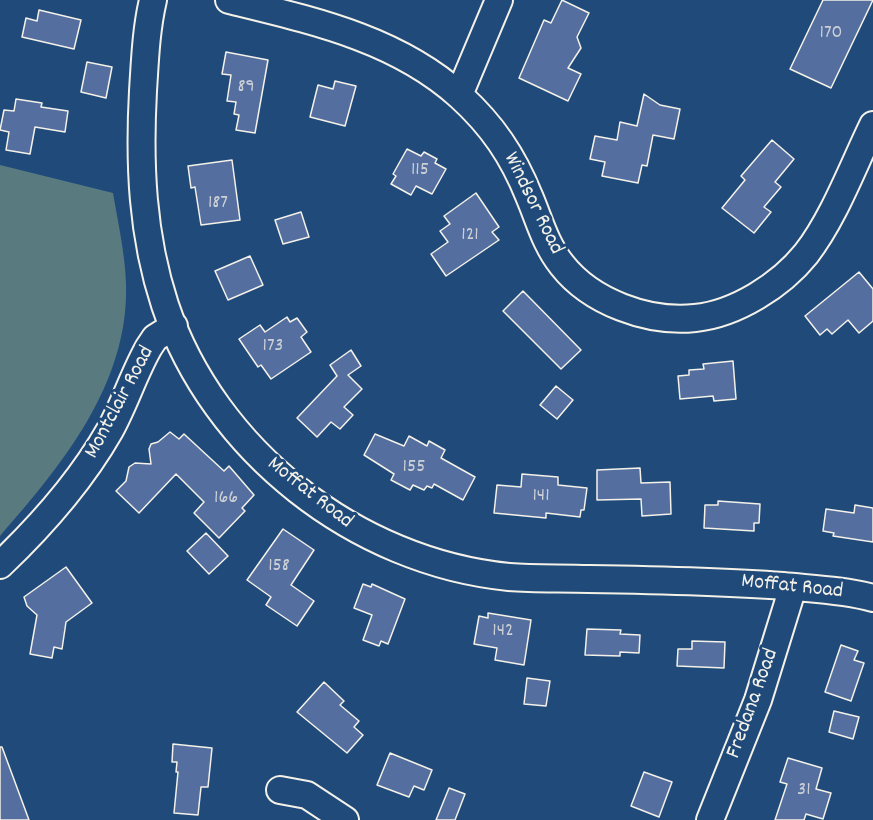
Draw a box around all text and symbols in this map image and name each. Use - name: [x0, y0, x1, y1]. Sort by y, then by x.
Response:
- house number: 170: [820, 22, 842, 46]
- house number: 89: [237, 76, 255, 100]
- street label: Windsor Road: [496, 149, 568, 259]
- house number: 115: [411, 159, 429, 183]
- house number: 187: [208, 192, 228, 216]
- house number: 121: [461, 224, 479, 248]
- house number: 173: [263, 335, 283, 359]
- street label: Montclair Road: [80, 342, 162, 464]
- street label: Moffat Road: [261, 452, 357, 536]
- house number: 155: [403, 456, 425, 480]
- house number: 141: [532, 485, 550, 509]
- house number: 166: [214, 487, 238, 511]
- house number: 158: [268, 555, 290, 579]
- street label: Moffat Road: [740, 570, 844, 606]
- house number: 142: [492, 620, 514, 644]
- street label: Fredana Road: [722, 645, 786, 763]
- house number: 31: [797, 779, 811, 803]

